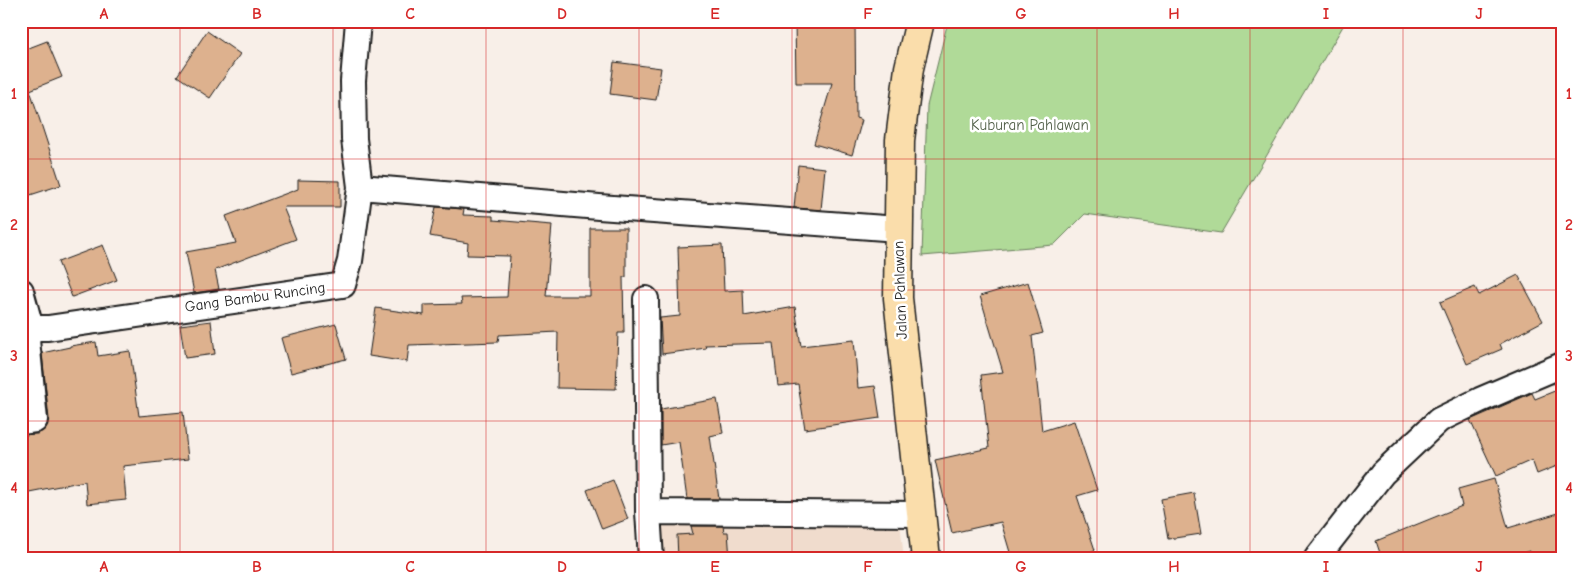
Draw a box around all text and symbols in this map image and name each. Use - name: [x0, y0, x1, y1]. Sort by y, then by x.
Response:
- text: A: [100, 5, 109, 23]
- text: B: [252, 5, 262, 23]
- text: C: [405, 5, 415, 23]
- text: D: [557, 5, 567, 23]
- text: E: [710, 5, 720, 23]
- text: F: [863, 5, 873, 23]
- text: G: [1015, 5, 1027, 23]
- text: H: [1168, 5, 1180, 23]
- text: I: [1323, 5, 1329, 23]
- text: J: [1475, 5, 1483, 23]
- text: 1: [11, 85, 17, 103]
- text: 1: [1566, 85, 1572, 103]
- park label: Kuburan Pahlawan: [971, 116, 1089, 134]
- text: 2: [10, 216, 18, 234]
- text: 2: [1565, 216, 1573, 234]
- street label: Jalan Pahlawan: [889, 241, 911, 339]
- street label: Gang Bambu Runcing: [184, 278, 326, 316]
- text: 3: [10, 347, 18, 365]
- text: 3: [1565, 347, 1573, 365]
- text: 4: [10, 479, 18, 497]
- text: 4: [1565, 479, 1573, 497]
- text: A: [100, 558, 109, 576]
- text: B: [252, 558, 262, 576]
- text: C: [405, 558, 415, 576]
- text: D: [557, 558, 567, 576]
- text: E: [710, 558, 720, 576]
- text: F: [863, 558, 873, 576]
- text: G: [1015, 558, 1027, 576]
- text: H: [1168, 558, 1180, 576]
- text: I: [1323, 558, 1329, 576]
- text: J: [1475, 558, 1483, 576]

